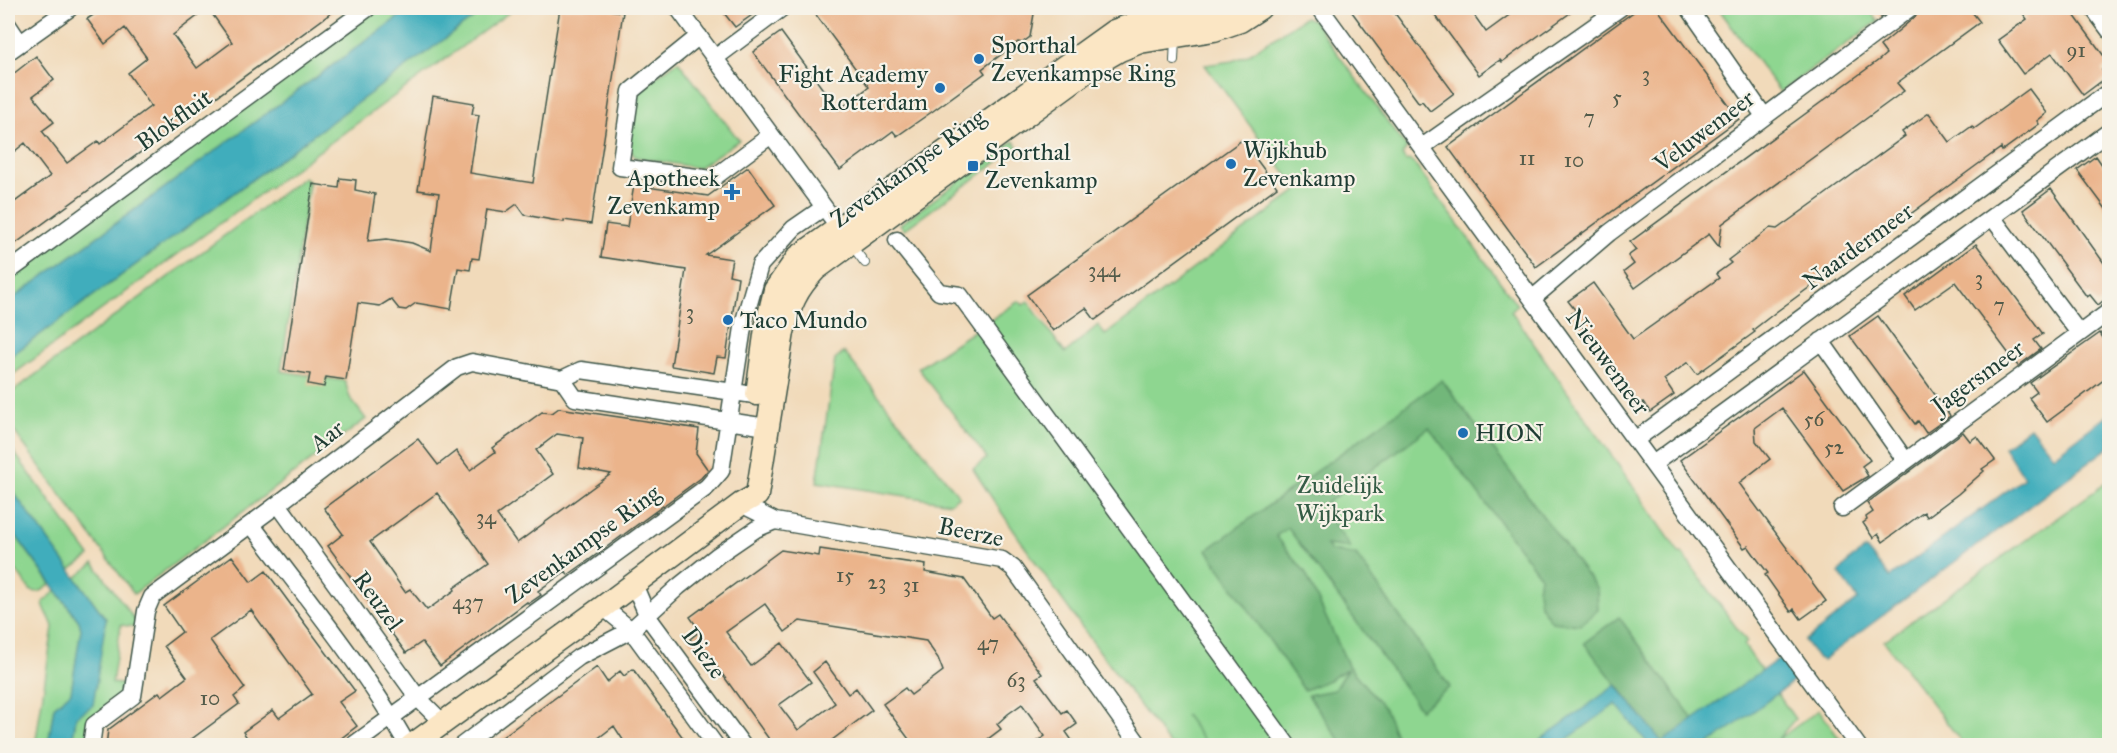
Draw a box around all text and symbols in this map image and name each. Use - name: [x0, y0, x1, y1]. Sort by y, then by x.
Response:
- place label: Sporthal Zevenkampse Ring: [991, 30, 1176, 88]
- house number: 91: [2066, 37, 2086, 63]
- marker: Sporthal Zevenkampse Ring: [972, 52, 986, 66]
- place label: Fight Academy Rotterdam: [778, 59, 929, 117]
- house number: 3: [1642, 61, 1650, 87]
- marker: Fight Academy Rotterdam: [933, 81, 947, 95]
- street label: Blokfluit: [130, 82, 218, 158]
- street label: Veluwemeer: [1647, 83, 1760, 179]
- house number: 5: [1612, 84, 1622, 110]
- street label: Zevenkampse Ring: [825, 101, 992, 234]
- house number: 7: [1583, 104, 1595, 130]
- place label: Wijkhub Zevenkamp: [1243, 135, 1356, 193]
- place label: Sporthal Zevenkamp: [985, 137, 1098, 195]
- house number: 11: [1519, 145, 1535, 171]
- house number: 10: [1564, 147, 1584, 173]
- marker: Wijkhub Zevenkamp: [1224, 157, 1238, 171]
- marker: Sporthal Zevenkamp: [966, 159, 980, 173]
- place label: Apotheek Zevenkamp: [607, 163, 721, 221]
- marker: Apotheek Zevenkamp: [725, 185, 739, 199]
- street label: Naardermeer: [1797, 196, 1919, 296]
- house number: 344: [1088, 257, 1121, 283]
- house number: 3: [1975, 265, 1983, 291]
- house number: 7: [1993, 292, 2005, 318]
- house number: 3: [686, 299, 694, 325]
- street label: Nieuwemeer: [1559, 303, 1657, 421]
- place label: Taco Mundo: [740, 305, 867, 335]
- marker: Taco Mundo: [721, 313, 735, 327]
- street label: Jagersmeer: [1923, 333, 2030, 422]
- house number: 56: [1804, 406, 1825, 432]
- street label: Aar: [303, 413, 350, 459]
- place label: HION: [1475, 418, 1544, 448]
- marker: HION: [1456, 426, 1470, 440]
- house number: 52: [1824, 434, 1845, 460]
- park label: Zuidelijk Wijkpark: [1296, 470, 1385, 528]
- street label: Zevenkampse Ring: [500, 477, 667, 610]
- house number: 34: [476, 504, 497, 530]
- street label: Beerze: [936, 510, 1006, 554]
- house number: 15: [836, 562, 854, 588]
- street label: Reuzel: [346, 565, 410, 637]
- house number: 23: [868, 569, 886, 595]
- house number: 31: [903, 572, 919, 598]
- house number: 437: [452, 589, 484, 615]
- street label: Dieze: [675, 621, 733, 685]
- house number: 47: [977, 630, 999, 656]
- house number: 63: [1006, 667, 1026, 693]
- house number: 10: [200, 685, 220, 711]

